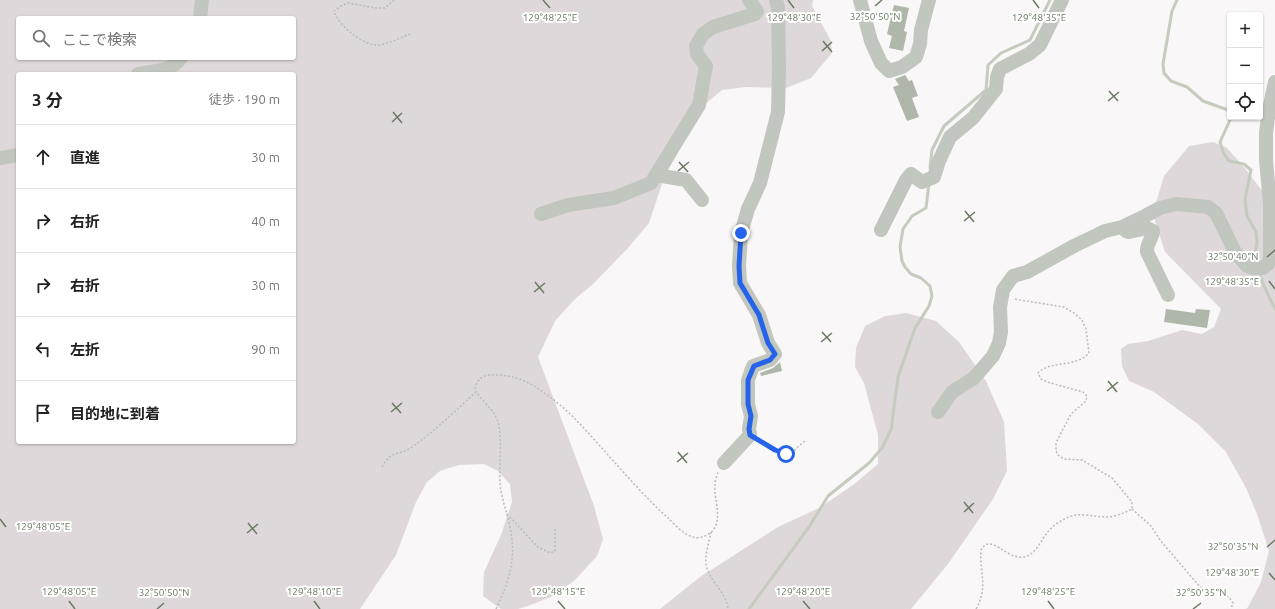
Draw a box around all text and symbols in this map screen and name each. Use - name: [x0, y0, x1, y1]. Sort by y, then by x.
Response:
- text: 32°50'50"N: [850, 11, 900, 22]
- text: 129°48'25"E: [523, 12, 578, 23]
- text: 129°48'30"E: [767, 12, 822, 23]
- text: 129°48'35"E: [1012, 12, 1067, 23]
- map controls: [1227, 12, 1263, 120]
- button: +: [1227, 12, 1263, 48]
- search box: [16, 16, 296, 60]
- icon: search: [30, 27, 52, 49]
- text: ここで検索: [62, 31, 137, 48]
- button: −: [1227, 48, 1263, 84]
- button: locate: [1227, 84, 1263, 120]
- text: 3 分: [32, 90, 63, 109]
- text: 徒歩 · 190 m: [209, 92, 280, 106]
- icon: ahead: [32, 146, 54, 168]
- text: 直進: [70, 149, 100, 166]
- text: 30 m: [251, 150, 280, 164]
- icon: right: [32, 210, 54, 232]
- text: 右折: [70, 213, 100, 230]
- text: 40 m: [251, 214, 280, 228]
- route end: [732, 224, 750, 242]
- text: 32°50'40"N: [1208, 251, 1258, 262]
- icon: right: [32, 274, 54, 296]
- text: 129°48'35"E: [1205, 276, 1260, 287]
- text: 右折: [70, 277, 100, 294]
- text: 30 m: [251, 278, 280, 292]
- icon: left: [32, 338, 54, 360]
- text: 左折: [70, 341, 100, 358]
- text: 90 m: [251, 342, 280, 356]
- icon: arrive: [32, 402, 54, 424]
- text: 目的地に到着: [70, 405, 160, 422]
- route start: [777, 445, 795, 463]
- text: 129°48'05"E: [16, 521, 71, 532]
- text: 32°50'35"N: [1208, 541, 1258, 552]
- text: 129°48'30"E: [1205, 567, 1260, 578]
- text: 129°48'05"E: [42, 586, 97, 597]
- text: 129°48'10"E: [287, 586, 342, 597]
- text: 129°48'15"E: [531, 586, 586, 597]
- text: 129°48'20"E: [776, 586, 831, 597]
- text: 129°48'25"E: [1021, 586, 1076, 597]
- text: 32°50'50"N: [139, 587, 189, 598]
- text: 32°50'35"N: [1176, 587, 1226, 598]

